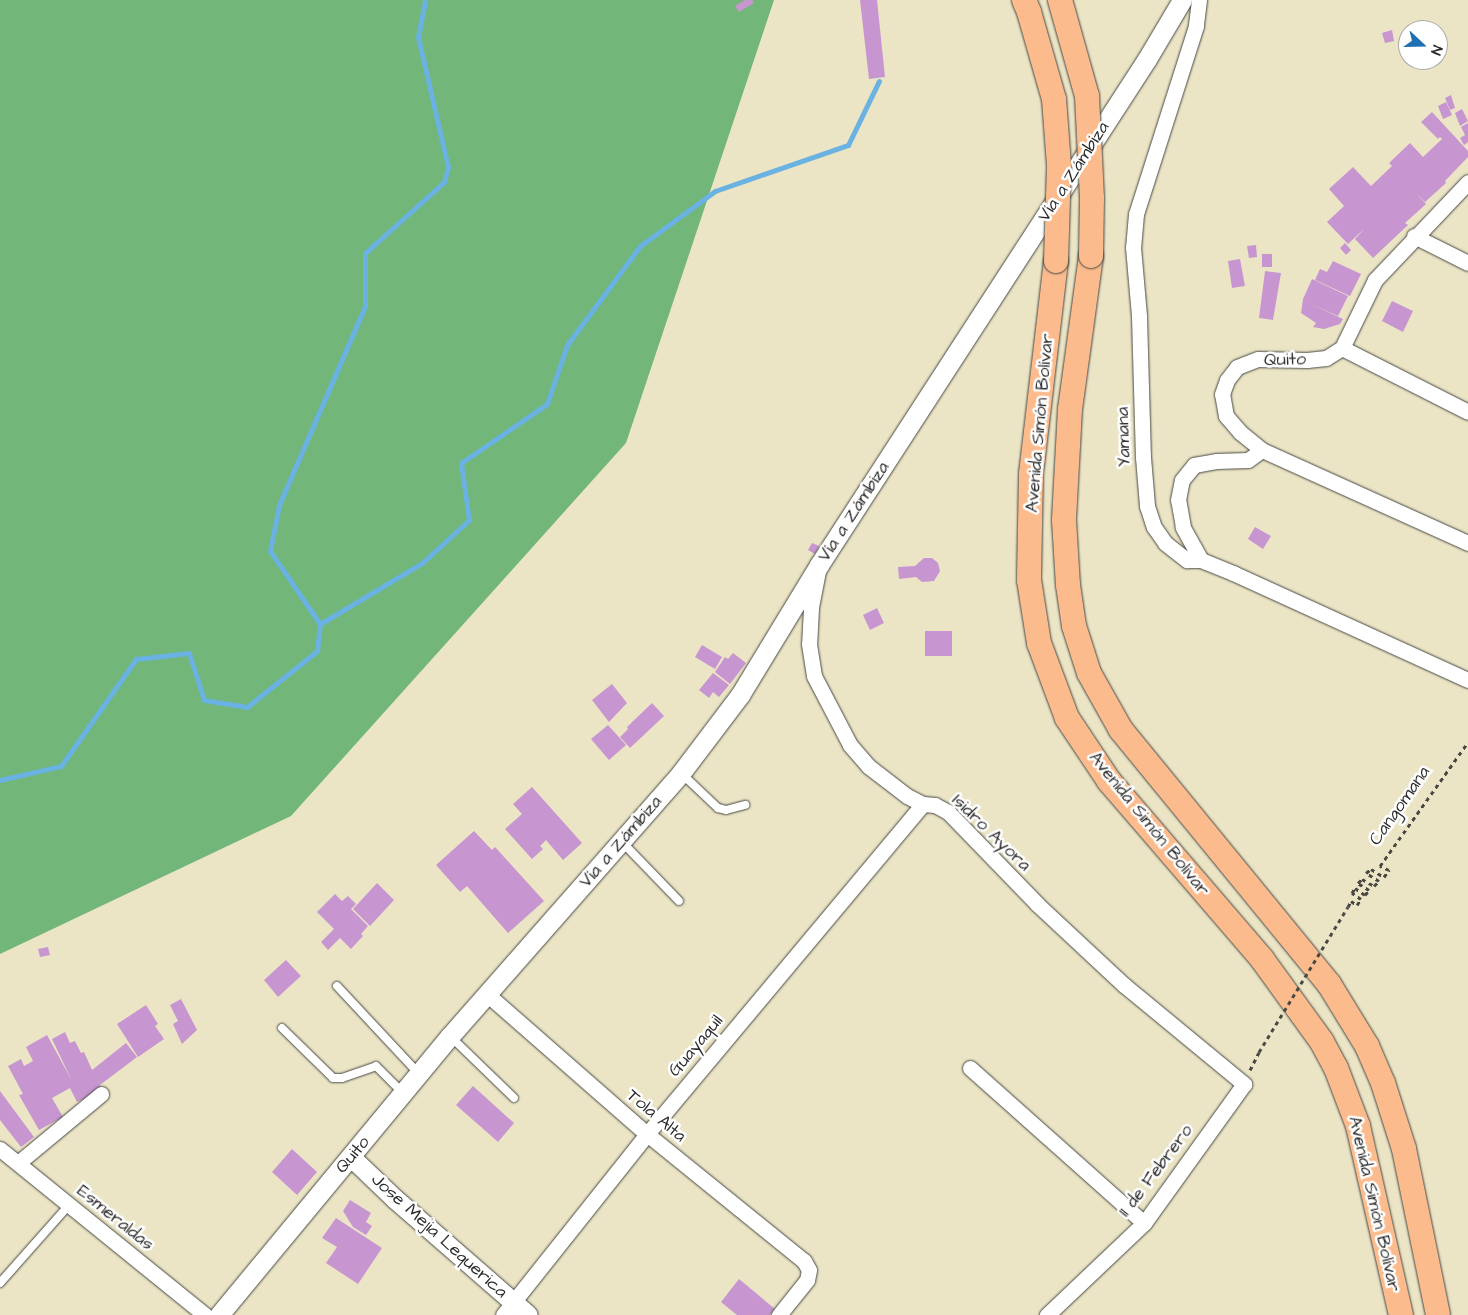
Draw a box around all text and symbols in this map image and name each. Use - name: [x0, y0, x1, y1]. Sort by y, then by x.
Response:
- north arrow: [1398, 20, 1448, 70]
- text: N: [1425, 42, 1447, 58]
- street label: Vía a Zámbiza: [1034, 118, 1114, 226]
- street label: Avenida Simón Bolívar: [1021, 333, 1059, 513]
- street label: Quito: [1264, 349, 1306, 371]
- street label: Yamana: [1112, 407, 1136, 467]
- street label: Vía a Zámbiza: [814, 458, 894, 566]
- street label: Avenida Simón Bolívar: [1084, 747, 1214, 901]
- street label: Cangomana: [1365, 762, 1435, 850]
- street label: Isidro Ayora: [947, 790, 1035, 876]
- street label: Vía a Zámbiza: [575, 792, 667, 892]
- street label: Guayaquil: [664, 1011, 728, 1081]
- street label: Tola Alta: [622, 1085, 690, 1147]
- street label: Avenida Simón Bolívar: [1343, 1114, 1405, 1294]
- street label: 11 de Febrero: [1114, 1121, 1198, 1221]
- street label: Quito: [331, 1132, 375, 1178]
- street label: Jose Mejia Lequerica: [366, 1169, 512, 1303]
- street label: Esmeraldas: [72, 1180, 158, 1256]

